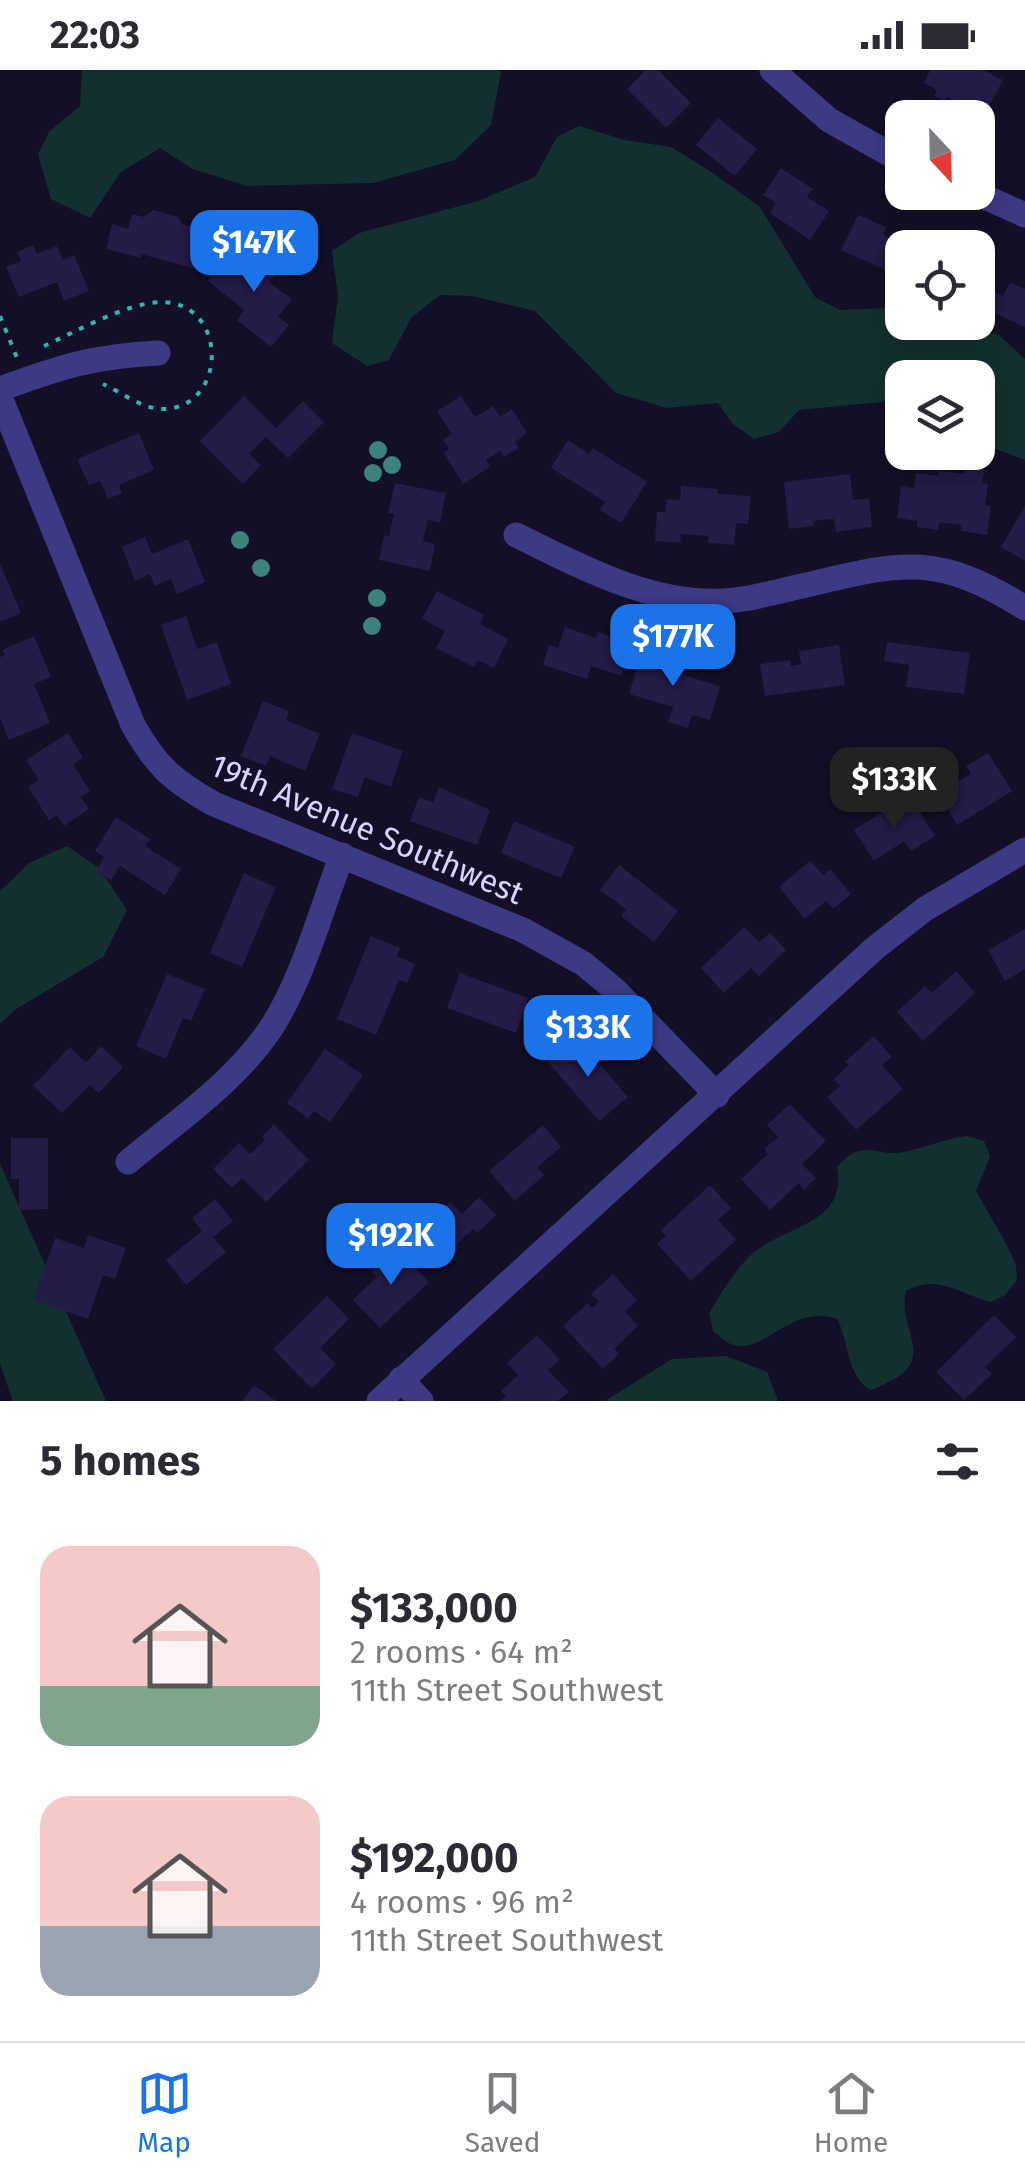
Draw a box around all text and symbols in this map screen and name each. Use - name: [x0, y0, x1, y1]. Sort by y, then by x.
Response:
- text: 22:03: [50, 12, 140, 58]
- north arrow: [885, 100, 995, 210]
- map controls: [885, 100, 995, 470]
- pin: $147K: [184, 210, 324, 295]
- text: $147K: [212, 223, 296, 261]
- button: locate: [885, 230, 995, 340]
- button: layers: [885, 360, 995, 470]
- pin: $177K: [603, 604, 743, 689]
- text: $177K: [632, 617, 714, 655]
- street label: 19th Avenue Southwest: [205, 746, 530, 912]
- pin: $133K: [824, 747, 964, 832]
- text: $133K: [852, 760, 936, 798]
- pin: $133K: [518, 995, 658, 1080]
- text: $133K: [546, 1008, 630, 1046]
- pin: $192K: [321, 1203, 461, 1288]
- text: $192K: [348, 1216, 434, 1254]
- icon: filters: [930, 1434, 985, 1489]
- text: 5 homes: [40, 1436, 200, 1486]
- text: $133,000: [350, 1583, 518, 1633]
- icon: home: [120, 1586, 240, 1706]
- text: 2 rooms · 64 m²: [350, 1633, 573, 1671]
- text: 11th Street Southwest: [350, 1671, 663, 1709]
- text: $192,000: [350, 1833, 519, 1883]
- icon: home: [120, 1836, 240, 1956]
- text: 4 rooms · 96 m²: [350, 1883, 574, 1921]
- text: 11th Street Southwest: [350, 1921, 663, 1959]
- tab: Map: [137, 2066, 192, 2159]
- tab: Saved: [465, 2066, 541, 2159]
- tab: Home: [814, 2066, 888, 2159]

